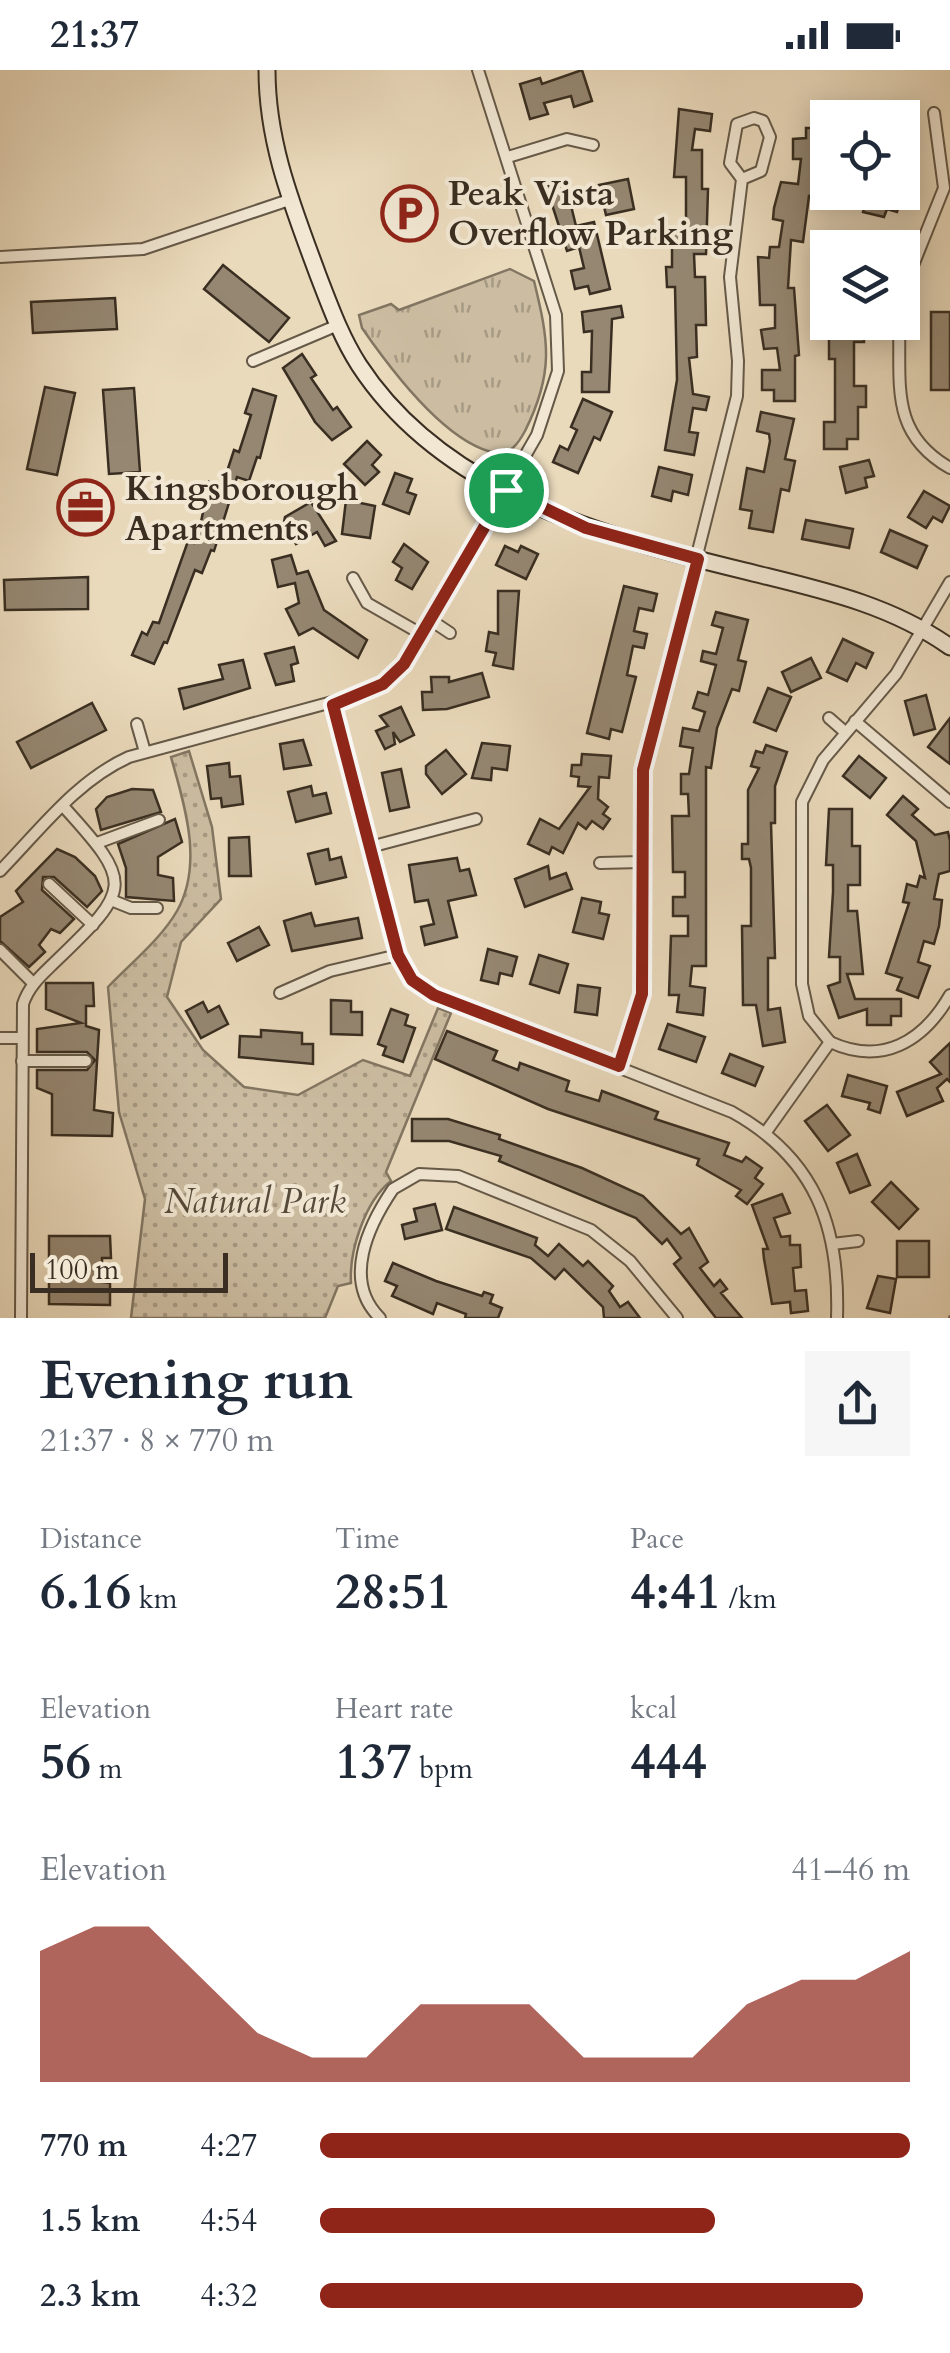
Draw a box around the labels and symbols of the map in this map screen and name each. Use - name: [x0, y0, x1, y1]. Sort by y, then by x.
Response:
- place label: Peak Vista Overflow Parking: [448, 170, 733, 258]
- parking icon: Peak Vista Overflow Parking: [379, 183, 439, 243]
- pin: [464, 448, 549, 533]
- place label: Kingsborough Apartments: [125, 465, 359, 553]
- office icon: Kingsborough Apartments: [56, 478, 116, 538]
- park label: Natural Park: [164, 1178, 346, 1226]
- scale bar: [30, 1248, 228, 1292]

